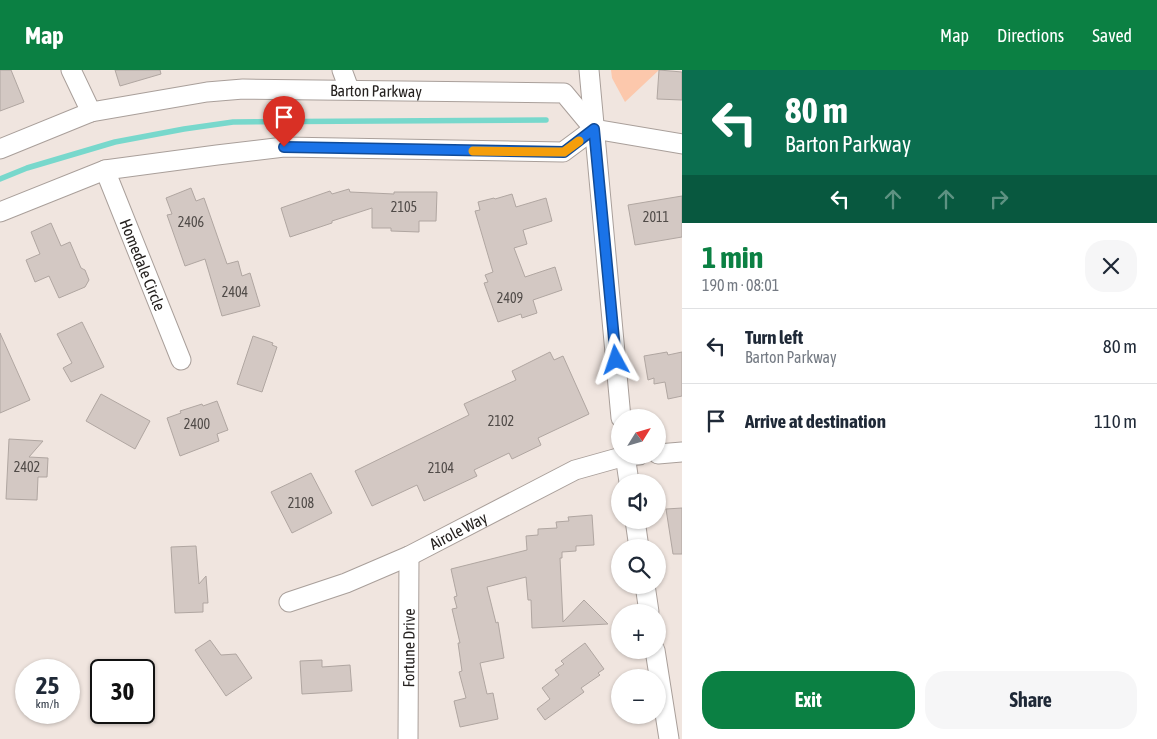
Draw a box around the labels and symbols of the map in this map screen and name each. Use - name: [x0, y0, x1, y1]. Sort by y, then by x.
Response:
- street label: Barton Parkway: [330, 81, 422, 101]
- pin: [263, 96, 305, 147]
- house number: 2105: [391, 199, 417, 215]
- house number: 2011: [643, 209, 669, 225]
- house number: 2406: [178, 214, 205, 230]
- street label: Homedale Circle: [117, 216, 169, 313]
- house number: 2404: [222, 284, 249, 300]
- house number: 2409: [497, 290, 523, 306]
- position arrow: [589, 333, 641, 385]
- north arrow: [611, 409, 666, 464]
- house number: 2102: [488, 413, 514, 429]
- house number: 2400: [184, 416, 211, 432]
- house number: 2402: [14, 459, 40, 475]
- house number: 2104: [428, 460, 455, 476]
- house number: 2108: [288, 495, 315, 511]
- street label: Airole Way: [426, 508, 491, 553]
- street label: Fortune Drive: [399, 608, 418, 688]
- speed limit sign: 30: [90, 659, 155, 724]

